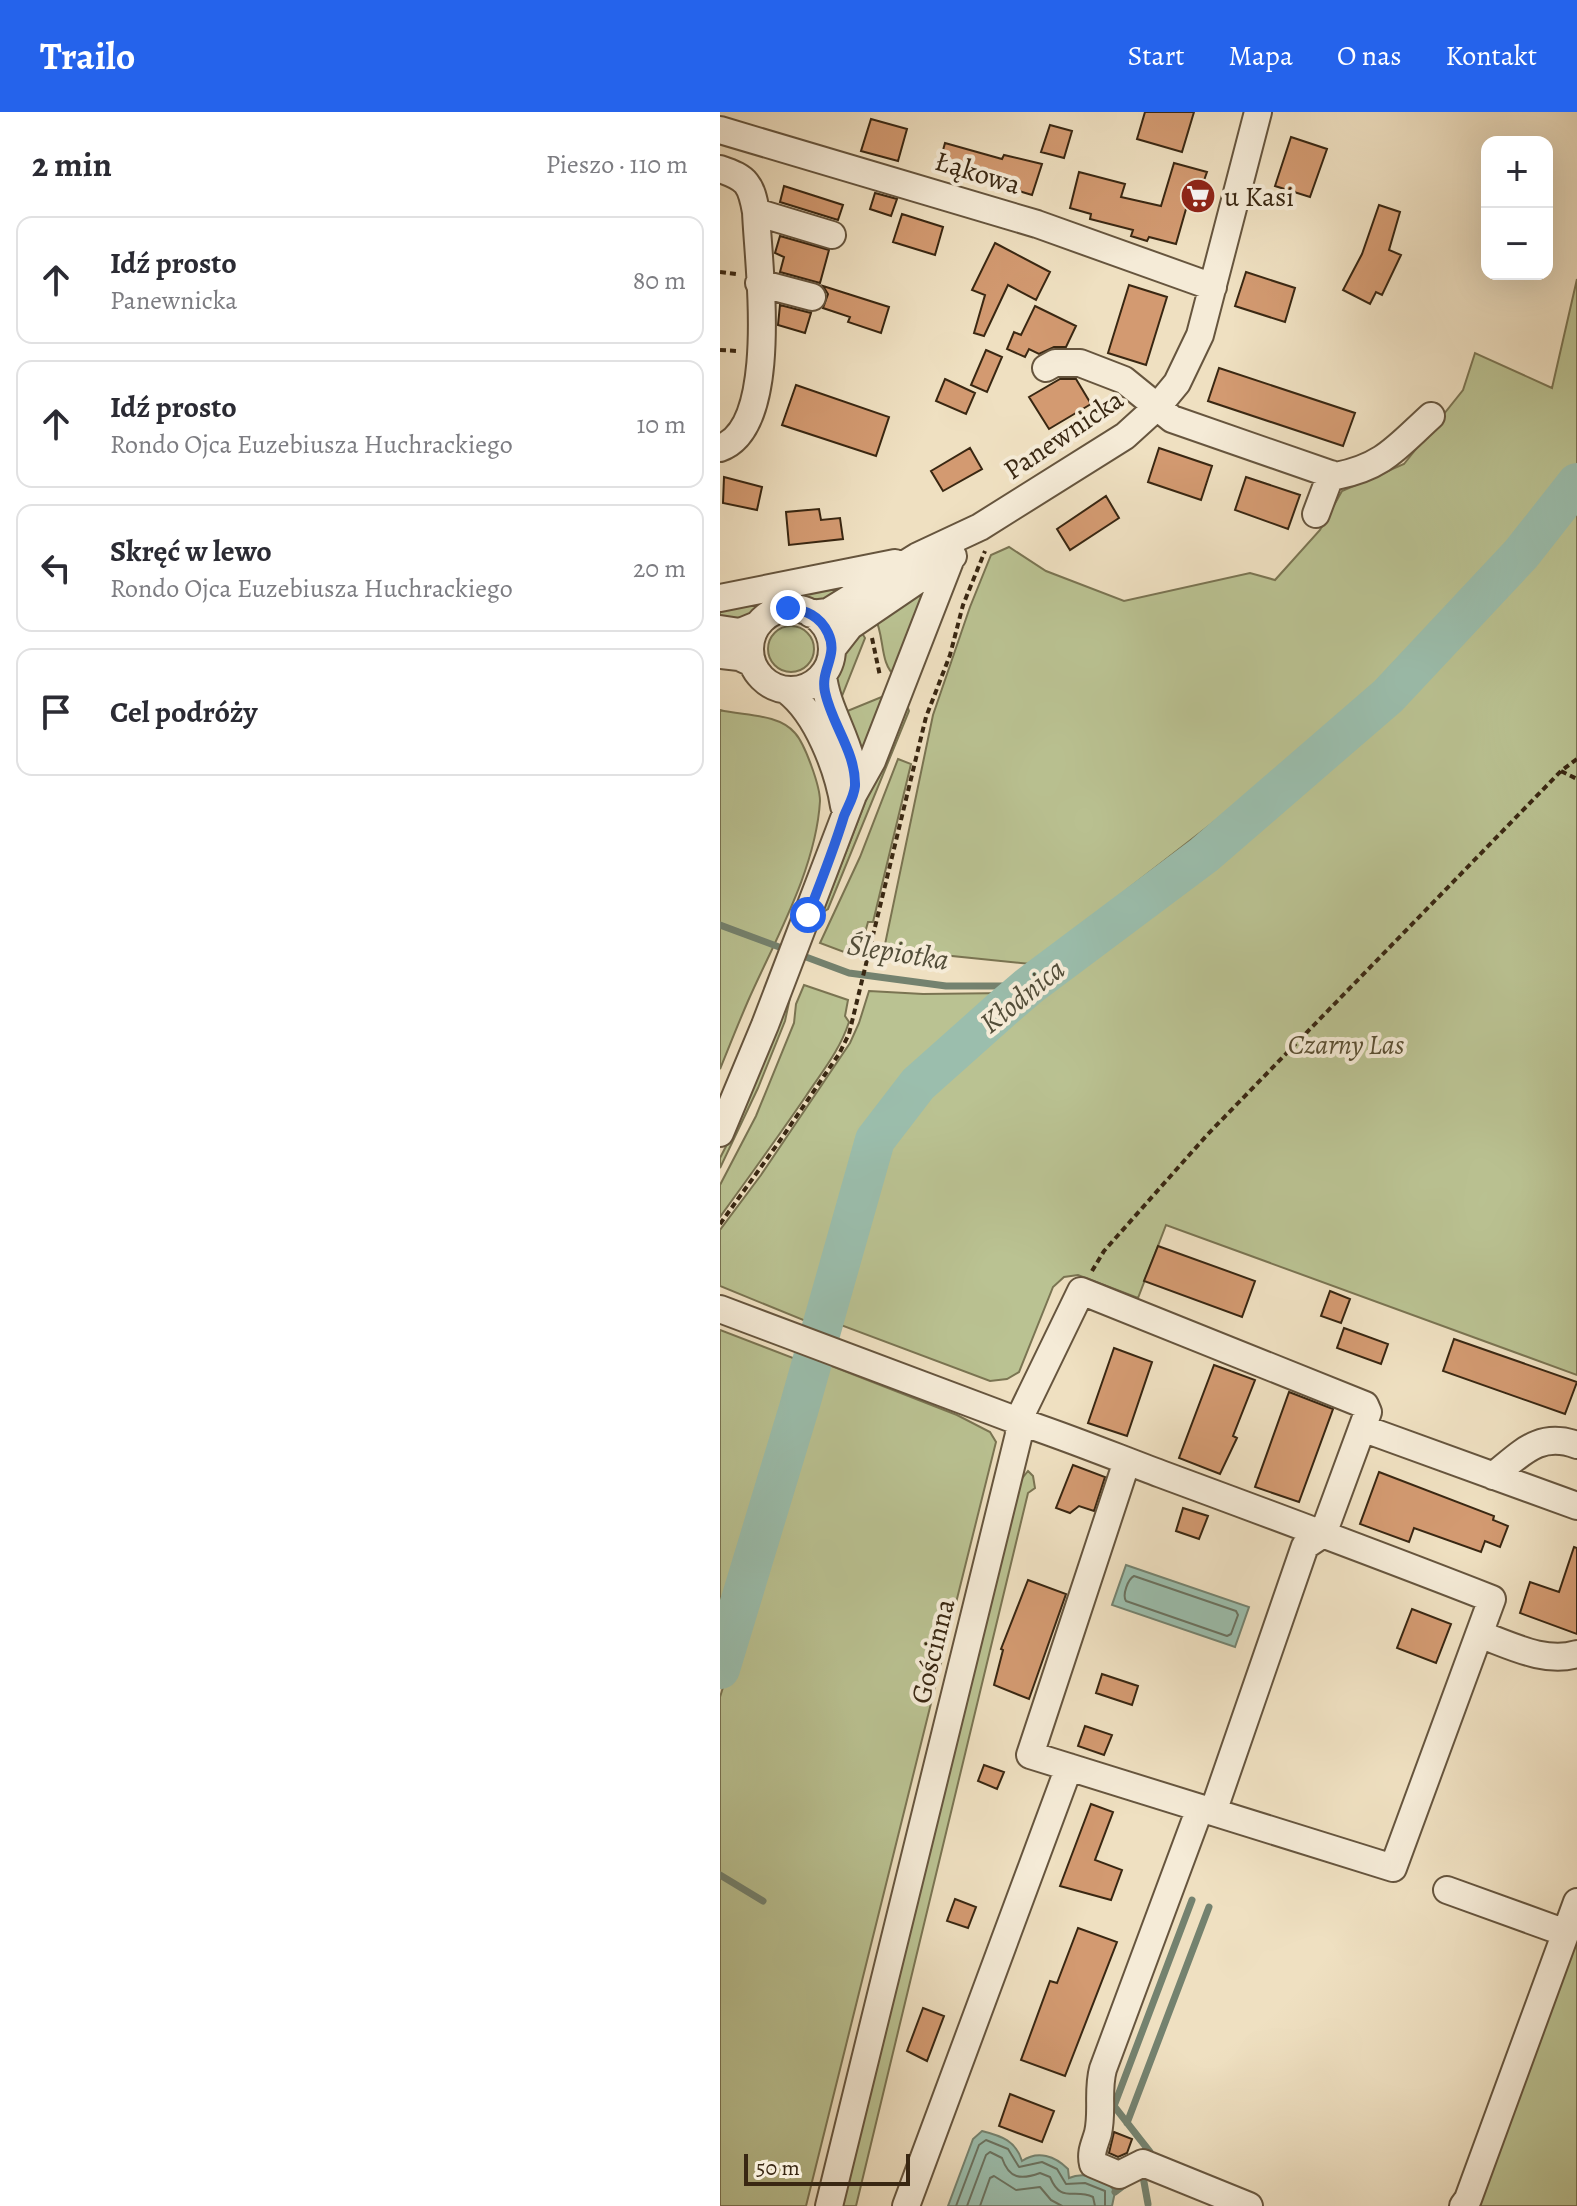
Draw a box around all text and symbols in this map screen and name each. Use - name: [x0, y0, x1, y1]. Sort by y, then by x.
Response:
- text: Trailo: [40, 30, 135, 82]
- text: Start: [1128, 37, 1185, 75]
- text: Mapa: [1229, 37, 1293, 75]
- text: O nas: [1337, 37, 1402, 75]
- text: Kontakt: [1446, 37, 1537, 75]
- map controls: [1481, 136, 1553, 280]
- button: +: [1481, 136, 1553, 208]
- text: 2 min: [32, 141, 112, 188]
- street label: Łąkowa: [930, 142, 1025, 204]
- text: Pieszo · 110 m: [546, 147, 688, 182]
- supermarket icon: u Kasi: [1179, 177, 1217, 215]
- place label: u Kasi: [1224, 178, 1294, 216]
- button: −: [1481, 208, 1553, 280]
- text: Idź prosto: [110, 243, 237, 283]
- icon: ahead: [34, 258, 78, 302]
- text: 80 m: [633, 263, 686, 298]
- text: Panewnicka: [110, 283, 237, 318]
- street label: Panewnicka: [996, 381, 1131, 489]
- text: Idź prosto: [110, 387, 237, 427]
- icon: ahead: [34, 402, 78, 446]
- text: 10 m: [636, 407, 686, 442]
- text: Rondo Ojca Euzebiusza Huchrackiego: [110, 427, 513, 462]
- text: Skręć w lewo: [110, 531, 272, 571]
- icon: left: [34, 546, 78, 590]
- text: 20 m: [633, 551, 686, 586]
- text: Rondo Ojca Euzebiusza Huchrackiego: [110, 571, 513, 606]
- route end: [770, 590, 806, 626]
- icon: arrive: [34, 690, 78, 734]
- text: Cel podróży: [110, 692, 257, 732]
- route start: [790, 897, 826, 933]
- water label: Ślepiotka: [844, 924, 952, 980]
- water label: Kłodnica: [971, 949, 1073, 1043]
- park label: Czarny Las: [1288, 1026, 1405, 1064]
- street label: Gościnna: [902, 1595, 964, 1708]
- scale bar: [744, 2150, 910, 2186]
- text: 50 m: [756, 2153, 800, 2183]

